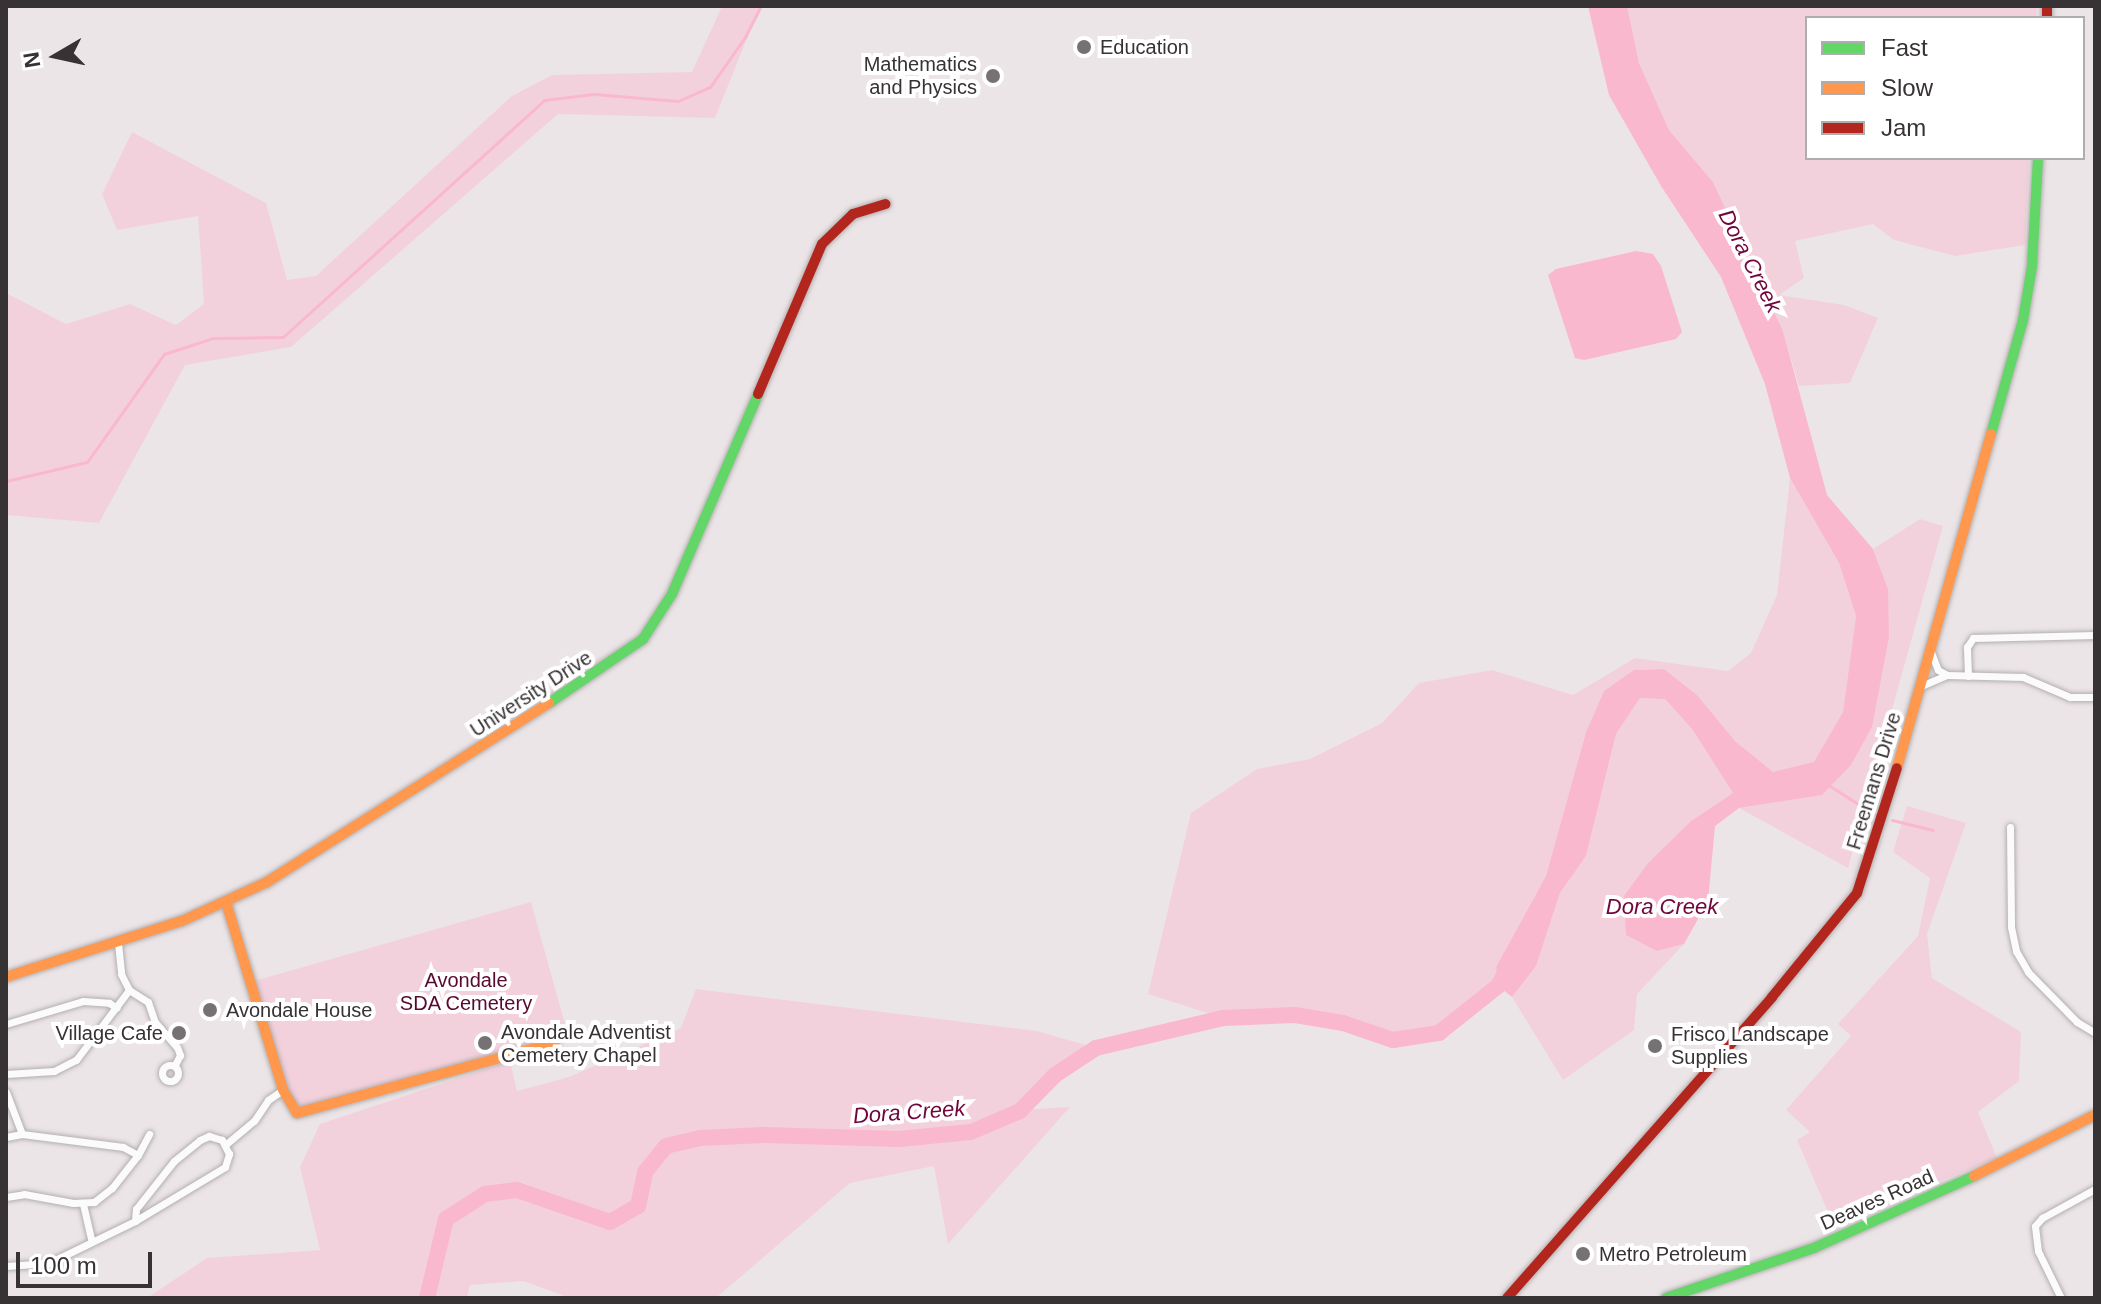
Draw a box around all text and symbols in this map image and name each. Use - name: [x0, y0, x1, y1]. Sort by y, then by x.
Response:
- north arrow: [16, 16, 96, 96]
- legend: [1805, 16, 2085, 160]
- text: Fast: [1881, 34, 1928, 61]
- place label: Education: [1100, 35, 1189, 59]
- marker: Education: [1075, 38, 1093, 56]
- text: N: [18, 50, 45, 70]
- place label: Mathematics and Physics: [864, 52, 977, 99]
- marker: Mathematics and Physics: [984, 67, 1002, 85]
- text: Slow: [1881, 74, 1933, 101]
- text: Jam: [1881, 114, 1926, 141]
- water label: Dora Creek: [1713, 205, 1787, 317]
- street label: University Drive: [466, 646, 596, 742]
- street label: Freemans Drive: [1842, 709, 1906, 853]
- water label: Dora Creek: [1606, 894, 1718, 920]
- park label: Avondale SDA Cemetery: [399, 968, 533, 1015]
- place label: Avondale House: [226, 998, 372, 1022]
- marker: Avondale House: [201, 1001, 219, 1019]
- place label: Avondale Adventist Cemetery Chapel: [501, 1020, 672, 1067]
- place label: Village Cafe: [56, 1021, 163, 1045]
- place label: Frisco Landscape Supplies: [1671, 1022, 1829, 1069]
- marker: Village Cafe: [170, 1024, 188, 1042]
- marker: Avondale Adventist Cemetery Chapel: [476, 1034, 494, 1052]
- marker: Frisco Landscape Supplies: [1646, 1037, 1664, 1055]
- water label: Dora Creek: [852, 1095, 966, 1129]
- street label: Deaves Road: [1817, 1164, 1937, 1236]
- scale bar: [20, 1236, 156, 1286]
- place label: Metro Petroleum: [1599, 1242, 1747, 1266]
- marker: Metro Petroleum: [1574, 1245, 1592, 1263]
- text: 100 m: [30, 1252, 97, 1279]

